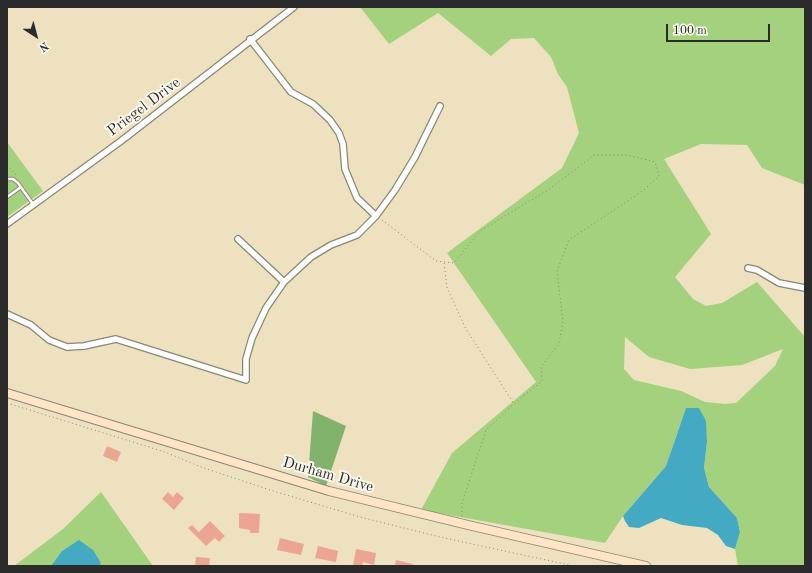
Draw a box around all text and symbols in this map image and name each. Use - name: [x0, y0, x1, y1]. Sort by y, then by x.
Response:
- north arrow: [16, 16, 56, 56]
- scale bar: [668, 16, 772, 42]
- text: 100 m: [673, 25, 707, 37]
- text: N: [37, 39, 50, 53]
- street label: Priegel Drive: [104, 74, 184, 140]
- street label: Durham Drive: [281, 453, 375, 497]

